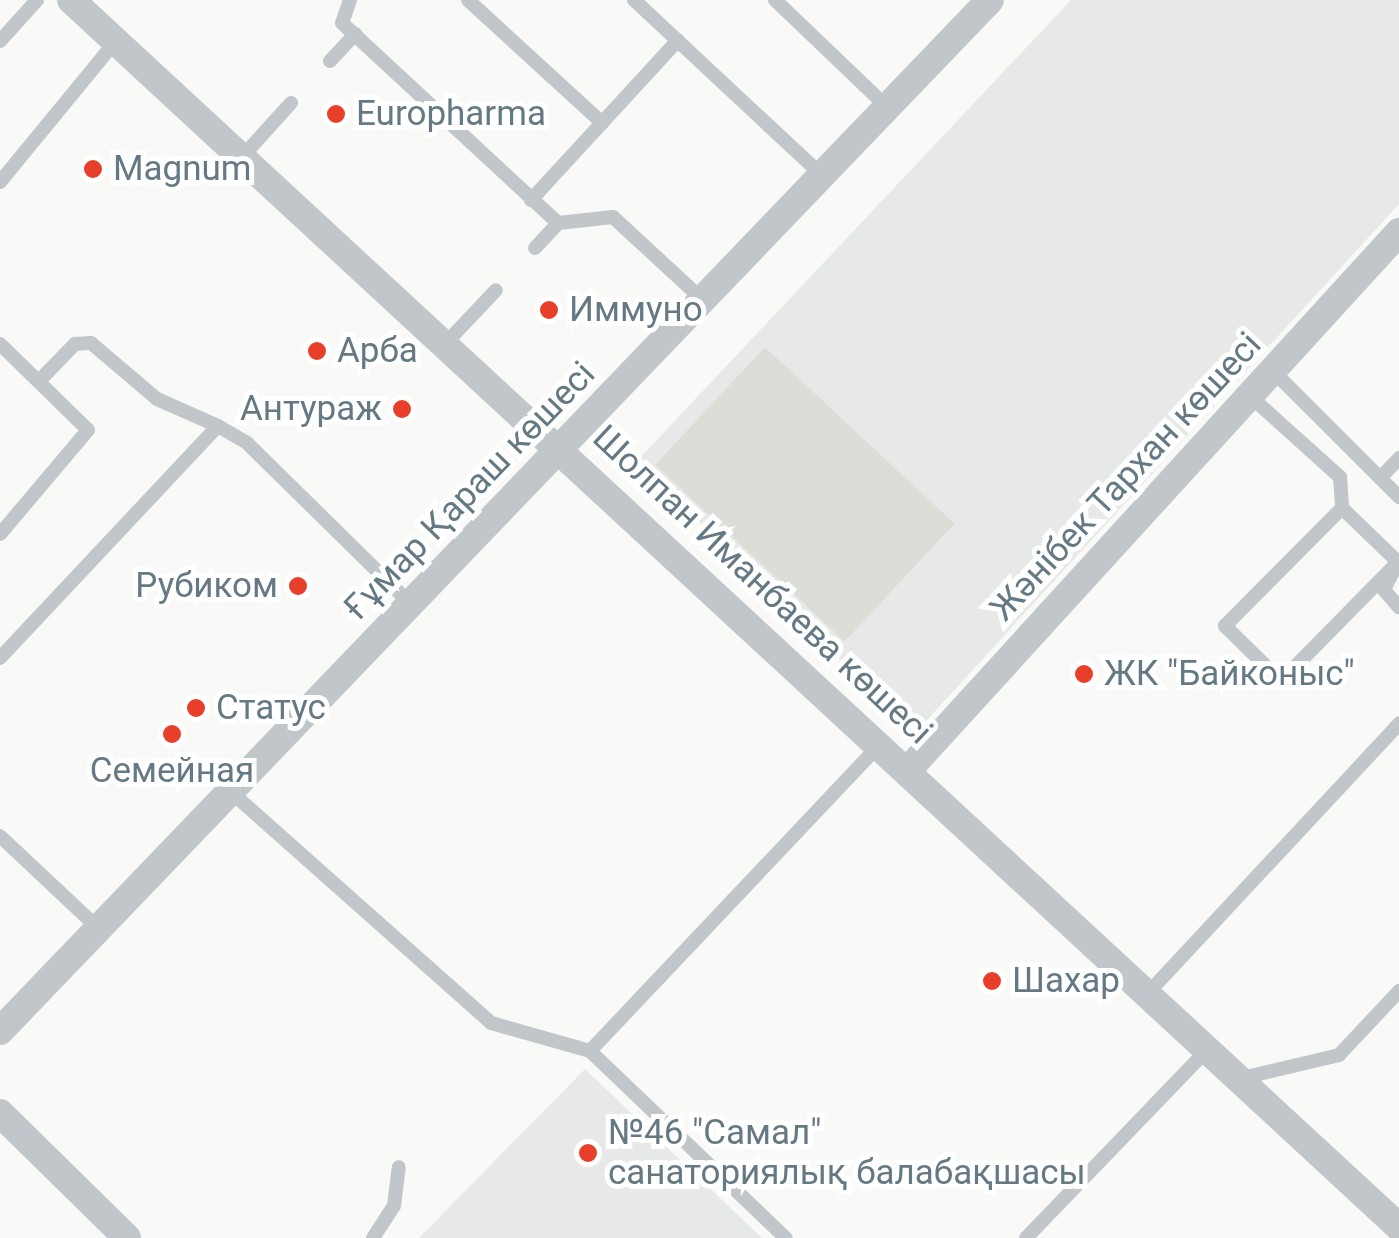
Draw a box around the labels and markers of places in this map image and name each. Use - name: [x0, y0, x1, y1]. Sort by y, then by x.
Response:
- place label: Europharma: [356, 93, 546, 135]
- marker: Europharma: [325, 103, 347, 125]
- place label: Magnum: [113, 148, 252, 190]
- marker: Magnum: [82, 158, 104, 180]
- place label: Иммуно: [569, 289, 703, 331]
- marker: Иммуно: [538, 299, 560, 321]
- place label: Арба: [337, 330, 418, 372]
- marker: Арба: [306, 340, 328, 362]
- place label: Антураж: [240, 388, 382, 430]
- marker: Антураж: [391, 398, 413, 420]
- place label: Рубиком: [135, 565, 278, 607]
- marker: Рубиком: [287, 575, 309, 597]
- place label: ЖК "Байконыс": [1104, 653, 1355, 695]
- marker: ЖК "Байконыс": [1073, 663, 1095, 685]
- place label: Статус: [216, 687, 326, 729]
- marker: Статус: [185, 697, 207, 719]
- marker: Семейная: [161, 723, 183, 745]
- place label: Семейная: [90, 750, 254, 792]
- place label: Шахар: [1012, 960, 1120, 1002]
- marker: Шахар: [981, 970, 1003, 992]
- place label: №46 "Самал" санаториялық балабақшасы: [608, 1112, 1086, 1194]
- marker: №46 "Самал" санаториялық балабақшасы: [577, 1142, 599, 1164]

